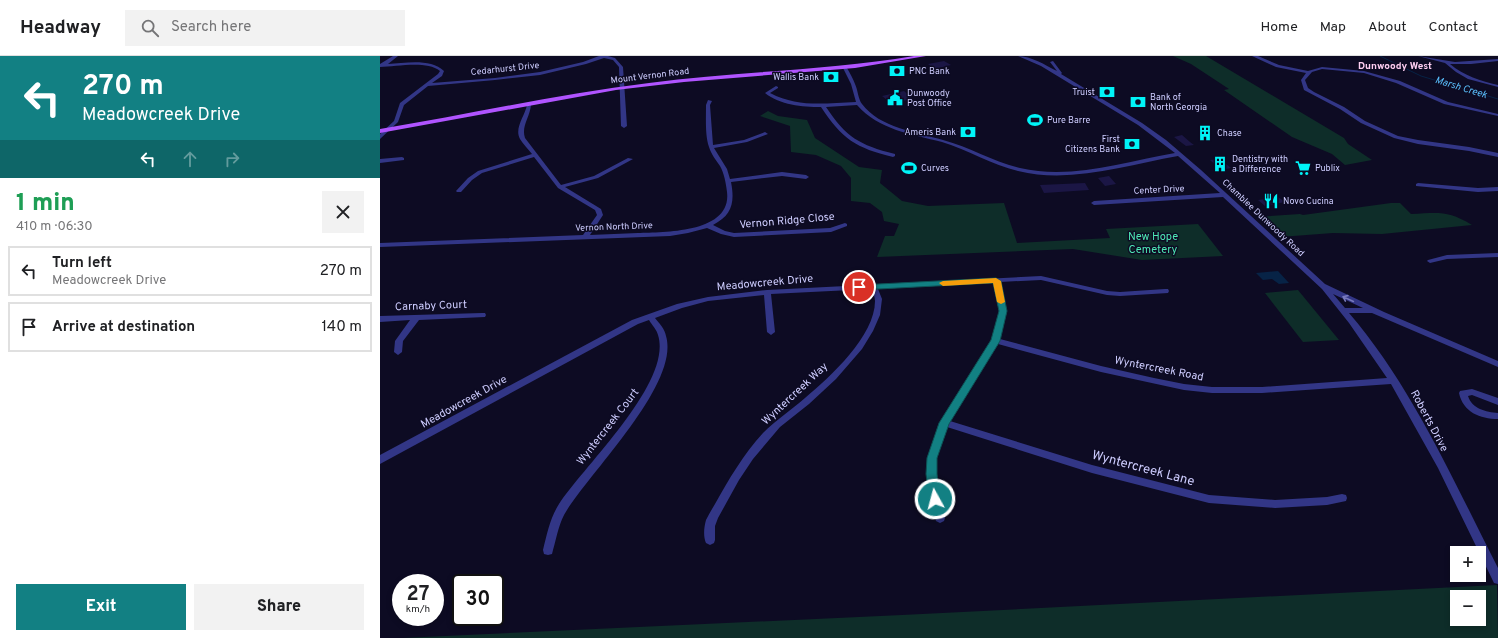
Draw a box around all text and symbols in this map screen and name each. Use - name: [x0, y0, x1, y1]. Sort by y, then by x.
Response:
- search box: [125, 10, 405, 46]
- text: Headway: [20, 16, 101, 40]
- icon: search: [139, 17, 161, 39]
- text: Search here: [171, 18, 251, 37]
- text: Home: [1261, 19, 1298, 36]
- text: Map: [1320, 19, 1346, 36]
- text: About: [1368, 19, 1407, 36]
- text: Contact: [1429, 19, 1478, 36]
- street label: Cedarhurst Drive: [470, 60, 540, 78]
- district label: Dunwoody West: [1358, 60, 1432, 73]
- bank icon: PNC Bank: [888, 62, 906, 80]
- street label: Mount Vernon Road: [610, 66, 690, 86]
- place label: PNC Bank: [909, 66, 950, 77]
- bank icon: Wallis Bank: [822, 68, 840, 86]
- text: 270 m: [82, 69, 164, 105]
- icon: left: [16, 72, 68, 124]
- place label: Wallis Bank: [773, 72, 819, 83]
- water label: Marsh Creek: [1433, 74, 1489, 102]
- bank icon: Truist: [1098, 83, 1116, 101]
- place label: Truist: [1072, 87, 1095, 98]
- place label: Dunwoody Post Office: [907, 88, 952, 109]
- public building icon: Dunwoody Post Office: [886, 89, 904, 107]
- place label: Bank of North Georgia: [1150, 92, 1207, 113]
- bank icon: Bank of North Georgia: [1129, 93, 1147, 111]
- text: Meadowcreek Drive: [82, 104, 240, 127]
- sports icon: Pure Barre: [1026, 111, 1044, 129]
- place label: Pure Barre: [1047, 115, 1090, 126]
- bank icon: Ameris Bank: [959, 123, 977, 141]
- building icon: Chase: [1196, 124, 1214, 142]
- place label: Ameris Bank: [904, 127, 956, 138]
- place label: Chase: [1217, 128, 1242, 139]
- place label: First Citizens Bank: [1065, 134, 1120, 155]
- bank icon: First Citizens Bank: [1123, 135, 1141, 153]
- icon: left: [137, 148, 159, 170]
- icon: ahead: [179, 148, 201, 170]
- icon: right: [221, 148, 243, 170]
- place label: Dentistry with a Difference: [1232, 154, 1288, 175]
- building icon: Dentistry with a Difference: [1211, 155, 1229, 173]
- sports icon: Curves: [900, 159, 918, 177]
- supermarket icon: Publix: [1294, 159, 1312, 177]
- place label: Curves: [921, 163, 949, 174]
- place label: Publix: [1315, 163, 1340, 174]
- street label: Chamblee Dunwoody Road: [1220, 177, 1306, 259]
- street label: Center Drive: [1133, 183, 1185, 197]
- text: 1 min: [16, 189, 75, 219]
- button: close: [322, 191, 364, 233]
- restaurant icon: Novo Cucina: [1262, 192, 1280, 210]
- place label: Novo Cucina: [1283, 196, 1334, 207]
- street label: Vernon Ridge Close: [739, 210, 835, 232]
- text: 410 m · 06:30: [16, 219, 93, 235]
- street label: Vernon North Drive: [575, 220, 653, 234]
- park label: New Hope Cemetery: [1128, 230, 1178, 257]
- text: Turn left: [52, 254, 112, 273]
- icon: left: [18, 260, 40, 282]
- text: 270 m: [320, 262, 362, 281]
- pin: [842, 270, 876, 304]
- street label: Meadowcreek Drive: [716, 272, 814, 294]
- text: Meadowcreek Drive: [52, 273, 166, 289]
- icon: arrive: [848, 276, 870, 298]
- one-way arrow: [1343, 295, 1355, 302]
- street label: Carnaby Court: [395, 298, 467, 314]
- icon: arrive: [18, 316, 40, 338]
- text: Arrive at destination: [52, 318, 195, 337]
- text: 140 m: [322, 318, 362, 337]
- street label: Wyntercreek Road: [1113, 353, 1205, 385]
- street label: Wyntercreek Way: [759, 360, 831, 428]
- street label: Meadowcreek Drive: [418, 372, 510, 432]
- street label: Wyntercreek Court: [574, 386, 642, 468]
- street label: Roberts Drive: [1407, 388, 1451, 454]
- street label: Wyntercreek Lane: [1090, 448, 1196, 490]
- position arrow: [914, 478, 956, 520]
- map controls: [1450, 546, 1486, 626]
- button: +: [1450, 546, 1486, 582]
- speed limit sign: 30: [452, 574, 504, 626]
- text: 27: [407, 582, 429, 608]
- button: Exit: [16, 584, 186, 630]
- button: Share: [194, 584, 364, 630]
- button: −: [1450, 590, 1486, 626]
- text: km/h: [406, 603, 430, 616]

